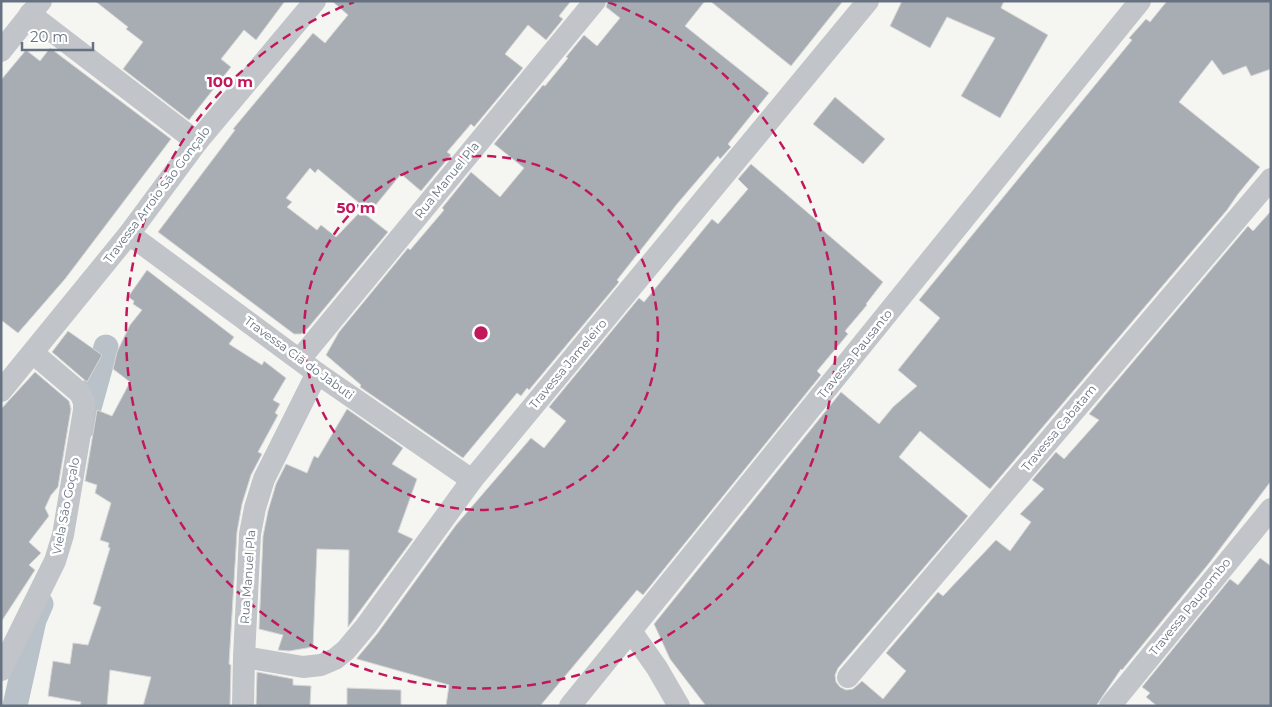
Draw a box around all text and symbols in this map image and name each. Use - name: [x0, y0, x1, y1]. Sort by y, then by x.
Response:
- scale bar: [22, 20, 94, 52]
- text: 20 m: [30, 27, 68, 46]
- text: 100 m: [207, 72, 253, 91]
- street label: Travessa Arroio São Gonçalo: [100, 123, 213, 266]
- street label: Rua Manuel Pla: [411, 138, 482, 221]
- text: 50 m: [336, 198, 376, 217]
- street label: Travessa Pausanto: [814, 306, 895, 401]
- street label: Travessa Ciã do Jabuti: [242, 313, 357, 402]
- street label: Travessa Jameleiro: [526, 316, 610, 412]
- centre of rings: [472, 324, 490, 342]
- street label: Travessa Cabatam: [1018, 381, 1099, 474]
- street label: Viela São Goçalo: [49, 456, 82, 556]
- street label: Rua Manuel Pla: [237, 529, 258, 624]
- street label: Travessa Paupombo: [1146, 555, 1234, 658]

